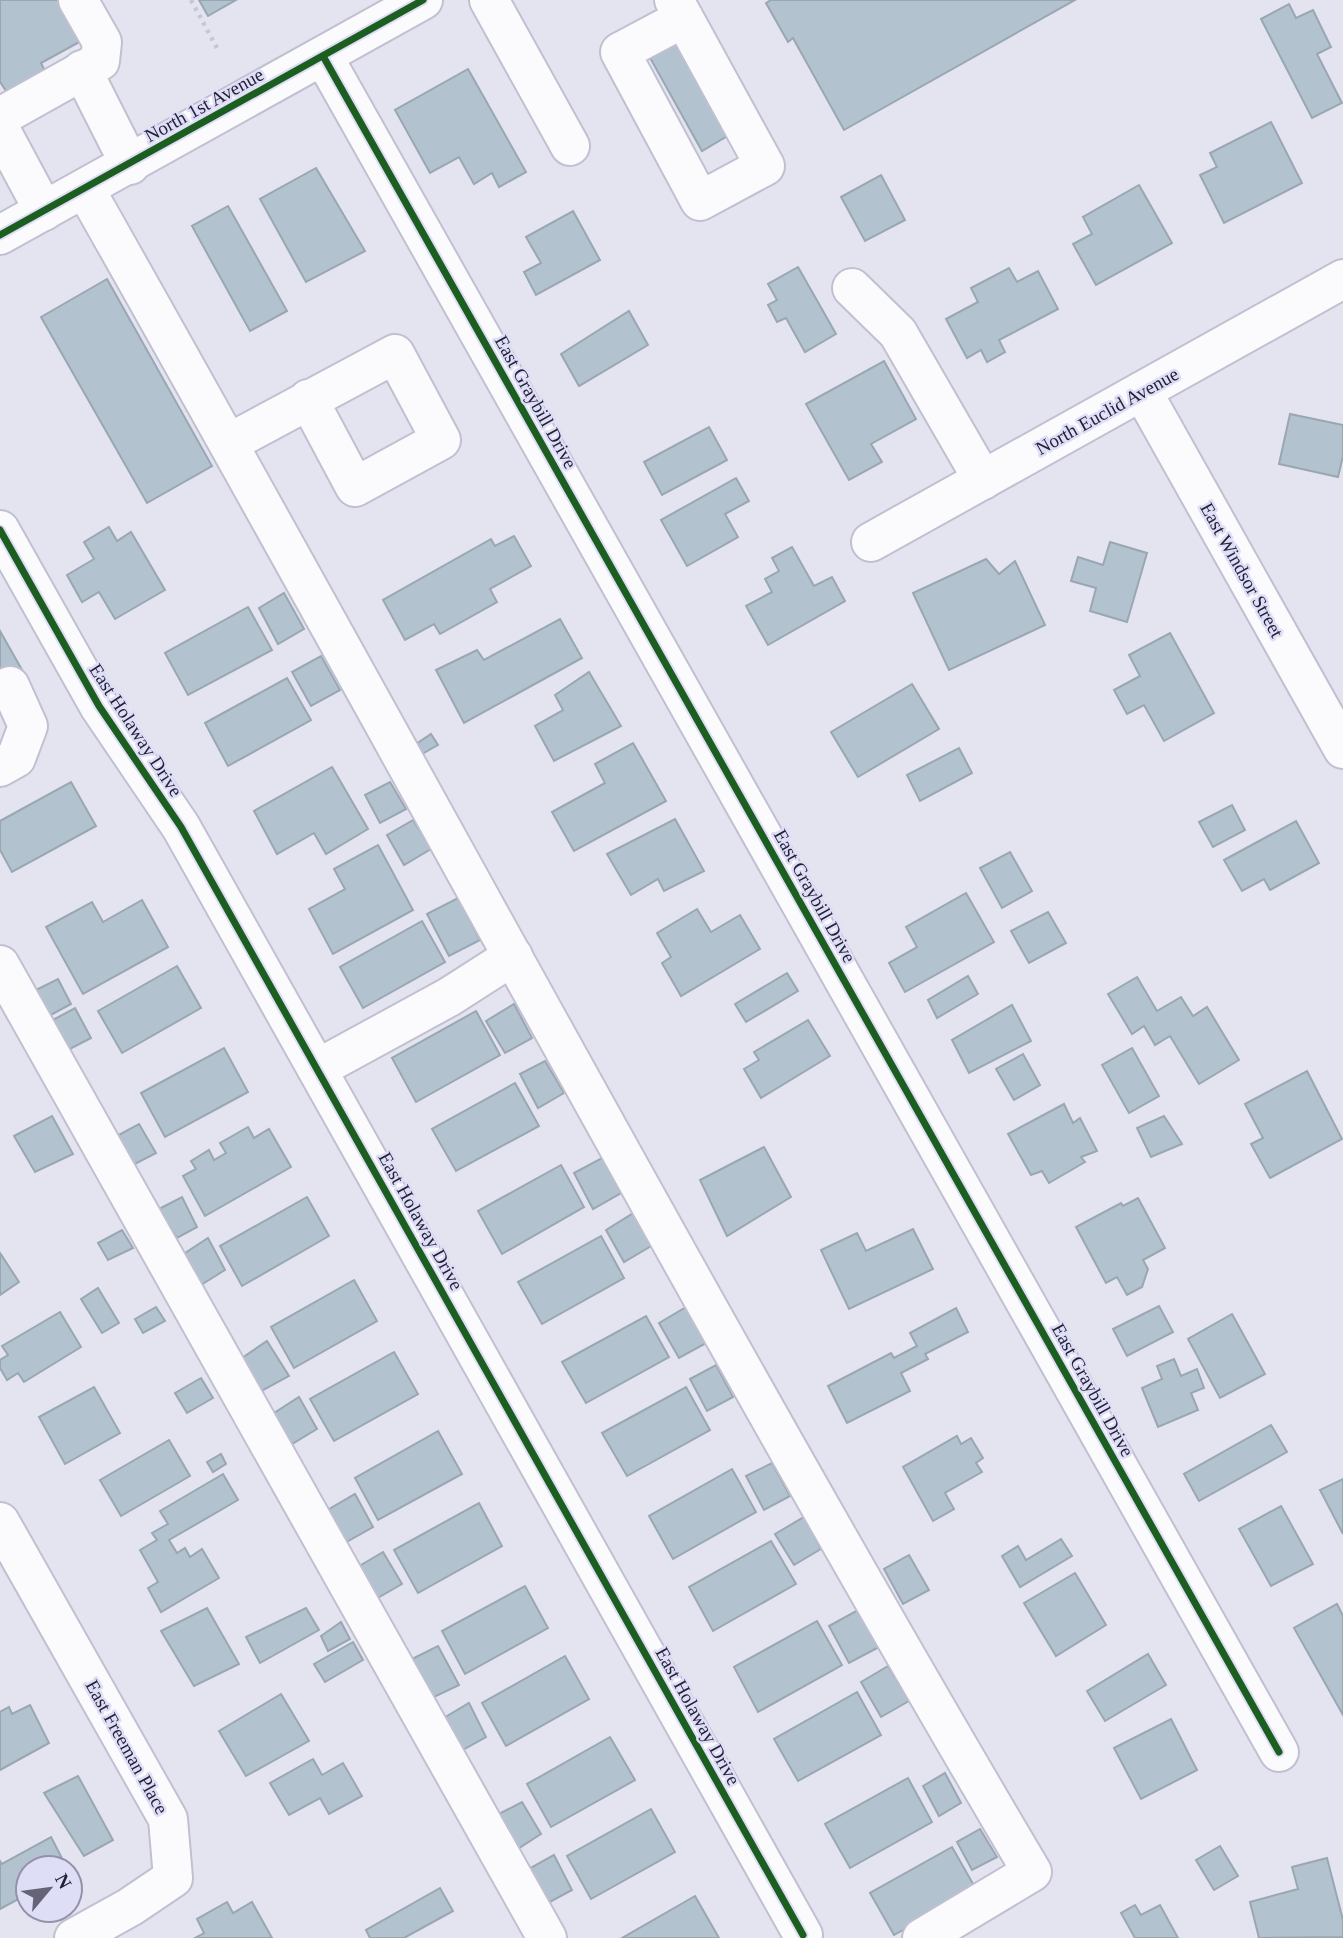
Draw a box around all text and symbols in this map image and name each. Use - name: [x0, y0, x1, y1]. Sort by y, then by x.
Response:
- street label: North 1st Avenue: [141, 64, 267, 146]
- street label: East Graybill Drive: [491, 332, 581, 472]
- street label: North Euclid Avenue: [1032, 363, 1182, 459]
- street label: East Windsor Street: [1196, 499, 1288, 642]
- street label: East Holaway Drive: [85, 660, 187, 800]
- street label: East Graybill Drive: [770, 826, 860, 966]
- street label: East Holaway Drive: [374, 1149, 468, 1293]
- street label: East Graybill Drive: [1048, 1320, 1138, 1460]
- street label: East Holaway Drive: [651, 1644, 745, 1788]
- street label: East Freeman Place: [81, 1676, 173, 1818]
- north arrow: [14, 1854, 84, 1924]
- text: N: [51, 1870, 76, 1892]

